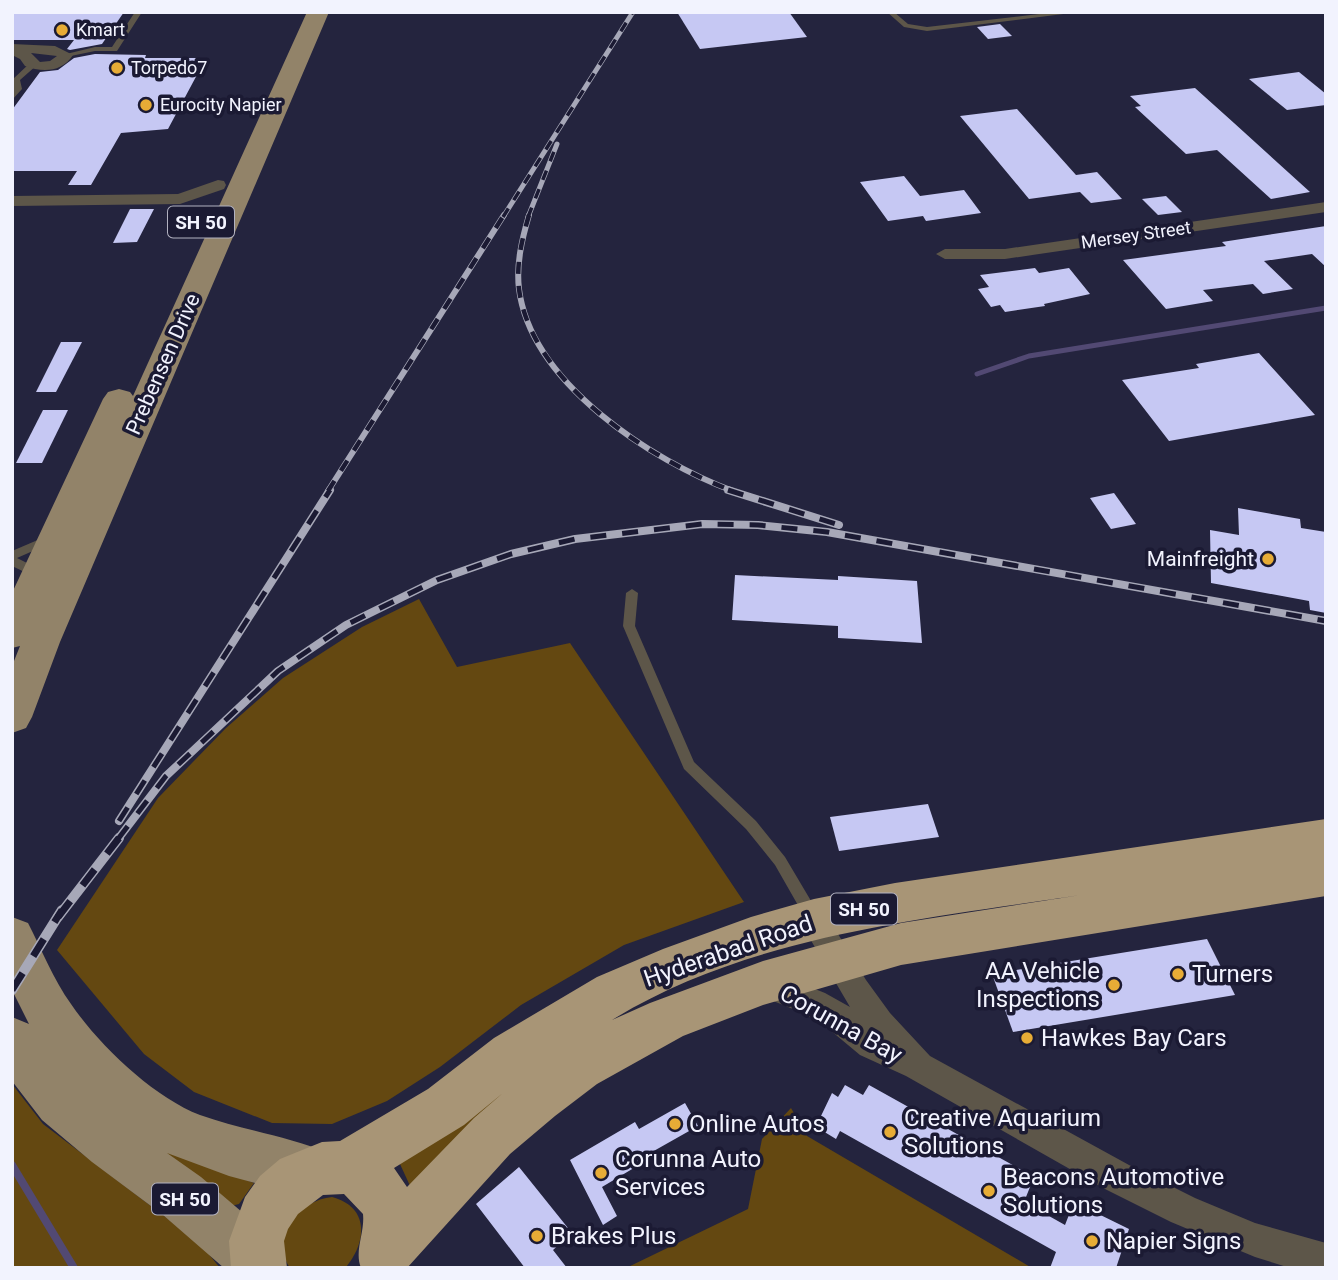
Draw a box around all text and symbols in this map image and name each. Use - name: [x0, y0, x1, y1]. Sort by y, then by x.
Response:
- place label: Kmart: [76, 19, 125, 40]
- marker: Kmart: [54, 22, 70, 38]
- place label: Torpedo7: [131, 57, 207, 78]
- marker: Torpedo7: [109, 60, 125, 76]
- place label: Eurocity Napier: [160, 94, 282, 115]
- marker: Eurocity Napier: [138, 97, 154, 113]
- road number: SH 50: [168, 206, 234, 238]
- street label: Mersey Street: [1080, 216, 1192, 253]
- street label: Prebensen Drive: [121, 290, 205, 438]
- place label: Mainfreight: [1147, 547, 1254, 571]
- marker: Mainfreight: [1260, 551, 1276, 567]
- road number: SH 50: [831, 894, 897, 925]
- street label: Hyderabad Road: [640, 909, 816, 993]
- place label: AA Vehicle Inspections: [976, 957, 1100, 1013]
- place label: Turners: [1192, 960, 1273, 988]
- marker: Turners: [1170, 966, 1186, 982]
- marker: AA Vehicle Inspections: [1106, 977, 1122, 993]
- street label: Corunna Bay: [775, 979, 908, 1069]
- place label: Hawkes Bay Cars: [1041, 1024, 1227, 1052]
- marker: Hawkes Bay Cars: [1019, 1030, 1035, 1046]
- place label: Creative Aquarium Solutions: [904, 1104, 1101, 1160]
- place label: Online Autos: [689, 1110, 825, 1138]
- marker: Online Autos: [667, 1116, 683, 1132]
- marker: Creative Aquarium Solutions: [882, 1124, 898, 1140]
- place label: Corunna Auto Services: [615, 1145, 761, 1201]
- place label: Beacons Automotive Solutions: [1003, 1163, 1224, 1219]
- marker: Corunna Auto Services: [593, 1165, 609, 1181]
- marker: Beacons Automotive Solutions: [981, 1183, 997, 1199]
- road number: SH 50: [152, 1184, 218, 1214]
- place label: Brakes Plus: [551, 1222, 676, 1250]
- place label: Napier Signs: [1106, 1227, 1242, 1255]
- marker: Brakes Plus: [529, 1228, 545, 1244]
- marker: Napier Signs: [1084, 1233, 1100, 1249]

